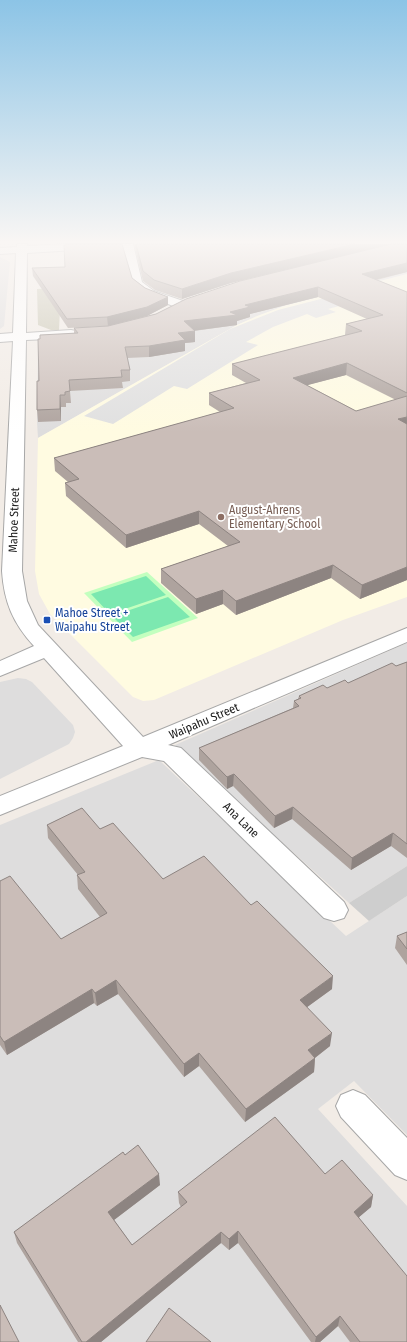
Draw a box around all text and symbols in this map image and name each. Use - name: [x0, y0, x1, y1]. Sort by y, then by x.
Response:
- street label: Mahoe Street: [6, 487, 22, 553]
- place label: August-Ahrens Elementary School: [229, 503, 320, 531]
- marker: August-Ahrens Elementary School: [216, 512, 226, 522]
- place label: Mahoe Street + Waipahu Street: [55, 606, 130, 634]
- marker: Mahoe Street + Waipahu Street: [42, 615, 52, 625]
- street label: Waipahu Street: [167, 700, 241, 742]
- street label: Ana Lane: [220, 799, 262, 841]

